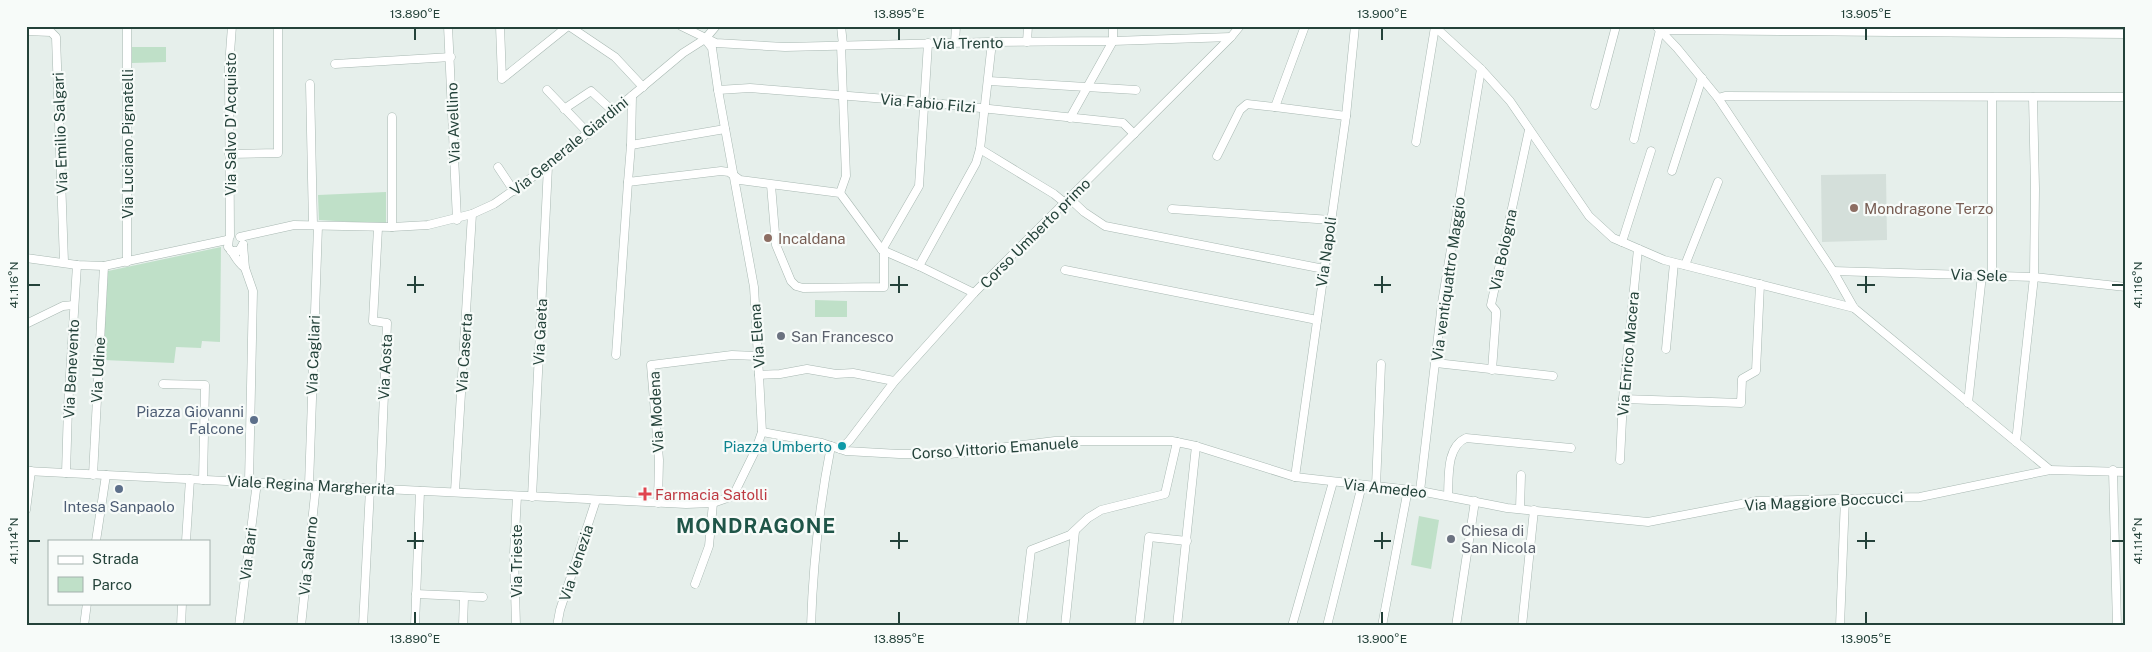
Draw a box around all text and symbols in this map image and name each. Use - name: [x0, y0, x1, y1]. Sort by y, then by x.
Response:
- text: 13.890°E: [390, 7, 440, 21]
- text: 13.895°E: [873, 7, 925, 21]
- text: 13.900°E: [1357, 7, 1407, 21]
- text: 13.905°E: [1841, 7, 1891, 21]
- street label: Via Trento: [932, 34, 1004, 52]
- street label: Via Salvo D'Acquisto: [222, 52, 239, 196]
- street label: Via Luciano Pignatelli: [119, 69, 136, 219]
- street label: Via Emilio Salgari: [49, 72, 71, 194]
- street label: Via Avellino: [443, 82, 463, 164]
- street label: Via Fabio Filzi: [880, 90, 976, 116]
- street label: Via Generale Giardini: [507, 93, 631, 199]
- street label: Corso Umberto primo: [976, 174, 1094, 292]
- street label: Via ventiquattro Maggio: [1428, 196, 1468, 362]
- place label: Mondragone Terzo: [1864, 200, 1993, 217]
- marker: Mondragone Terzo: [1848, 202, 1860, 214]
- street label: Via Bologna: [1486, 208, 1520, 292]
- street label: Via Napoli: [1313, 216, 1339, 288]
- place label: Incaldana: [778, 230, 846, 247]
- marker: Incaldana: [762, 232, 774, 244]
- text: 41.116°N: [7, 262, 21, 308]
- text: 41.116°N: [2131, 262, 2145, 308]
- street label: Via Sele: [1950, 266, 2008, 284]
- street label: Via Enrico Macera: [1614, 291, 1642, 417]
- street label: Via Gaeta: [530, 298, 550, 366]
- street label: Via Elena: [746, 303, 768, 369]
- street label: Via Caserta: [453, 313, 475, 393]
- street label: Via Cagliari: [303, 315, 323, 395]
- street label: Via Benevento: [60, 319, 82, 419]
- place label: San Francesco: [791, 328, 894, 345]
- marker: San Francesco: [775, 330, 787, 342]
- street label: Via Aosta: [375, 334, 395, 400]
- street label: Via Udine: [88, 336, 108, 404]
- street label: Via Modena: [645, 371, 667, 453]
- place label: Piazza Giovanni Falcone: [136, 403, 244, 437]
- marker: Piazza Giovanni Falcone: [248, 414, 260, 426]
- street label: Corso Vittorio Emanuele: [911, 434, 1079, 462]
- place label: Piazza Umberto: [723, 438, 832, 455]
- marker: Piazza Umberto: [836, 440, 848, 452]
- street label: Viale Regina Margherita: [227, 472, 395, 498]
- street label: Via Amedeo: [1342, 475, 1428, 501]
- marker: Intesa Sanpaolo: [113, 483, 125, 495]
- place label: Farmacia Satolli: [655, 486, 767, 503]
- marker: Farmacia Satolli: [639, 488, 651, 500]
- street label: Via Maggiore Boccucci: [1744, 488, 1904, 514]
- place label: Intesa Sanpaolo: [63, 498, 175, 515]
- district label: MONDRAGONE: [676, 514, 836, 538]
- street label: Via Salerno: [295, 515, 321, 597]
- text: 41.114°N: [7, 517, 21, 565]
- text: 41.114°N: [2131, 517, 2145, 565]
- place label: Chiesa di San Nicola: [1461, 522, 1536, 556]
- street label: Via Venezia: [556, 523, 596, 603]
- street label: Via Trieste: [508, 524, 525, 598]
- street label: Via Bari: [236, 526, 260, 582]
- marker: Chiesa di San Nicola: [1445, 533, 1457, 545]
- legend: [48, 540, 210, 604]
- text: Strada: [92, 550, 139, 567]
- text: Parco: [92, 576, 132, 593]
- text: 13.890°E: [390, 632, 440, 646]
- text: 13.895°E: [873, 632, 925, 646]
- text: 13.900°E: [1357, 632, 1407, 646]
- text: 13.905°E: [1841, 632, 1891, 646]

